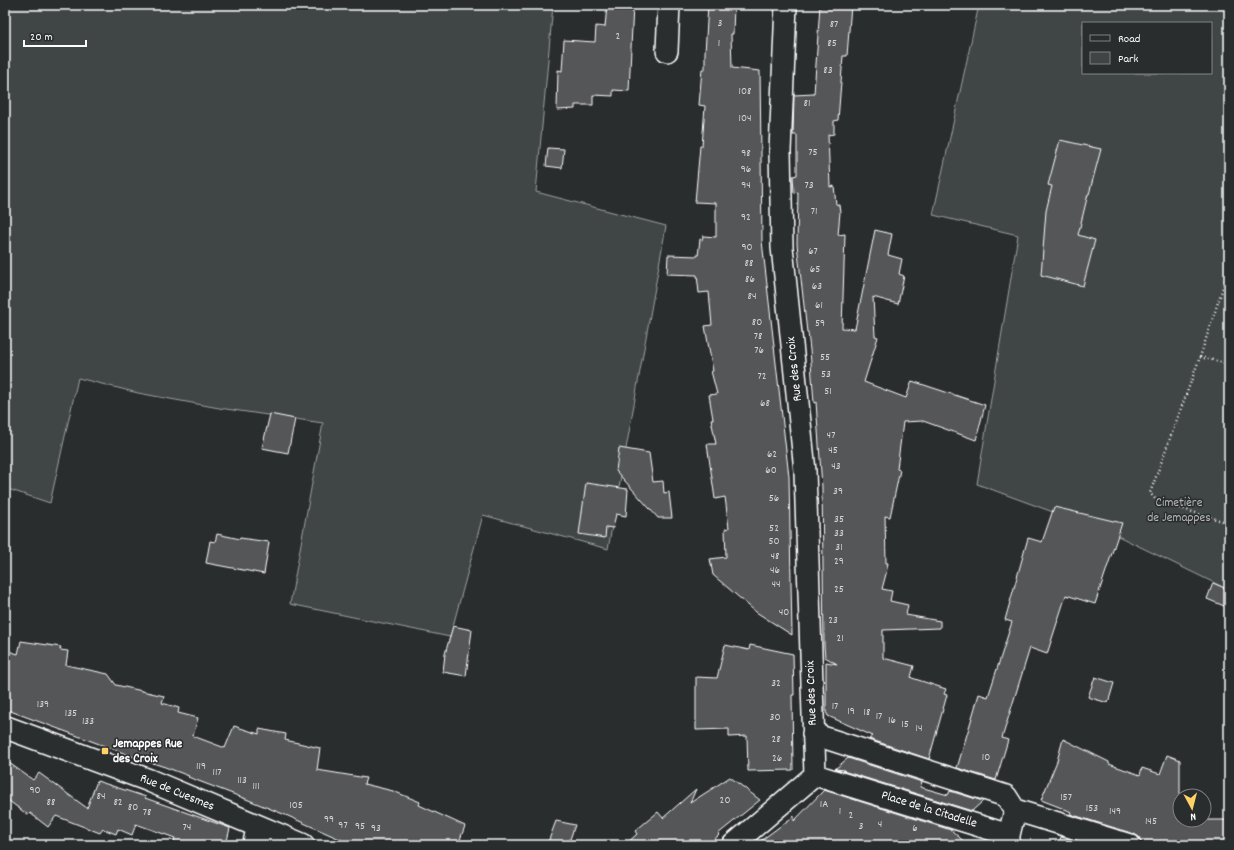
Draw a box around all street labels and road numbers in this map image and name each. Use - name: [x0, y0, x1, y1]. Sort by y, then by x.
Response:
- street label: Rue des Croix: [782, 335, 808, 402]
- street label: Rue des Croix: [801, 660, 823, 726]
- street label: Rue de Cuesmes: [137, 769, 217, 817]
- street label: Place de la Citadelle: [879, 786, 980, 834]

